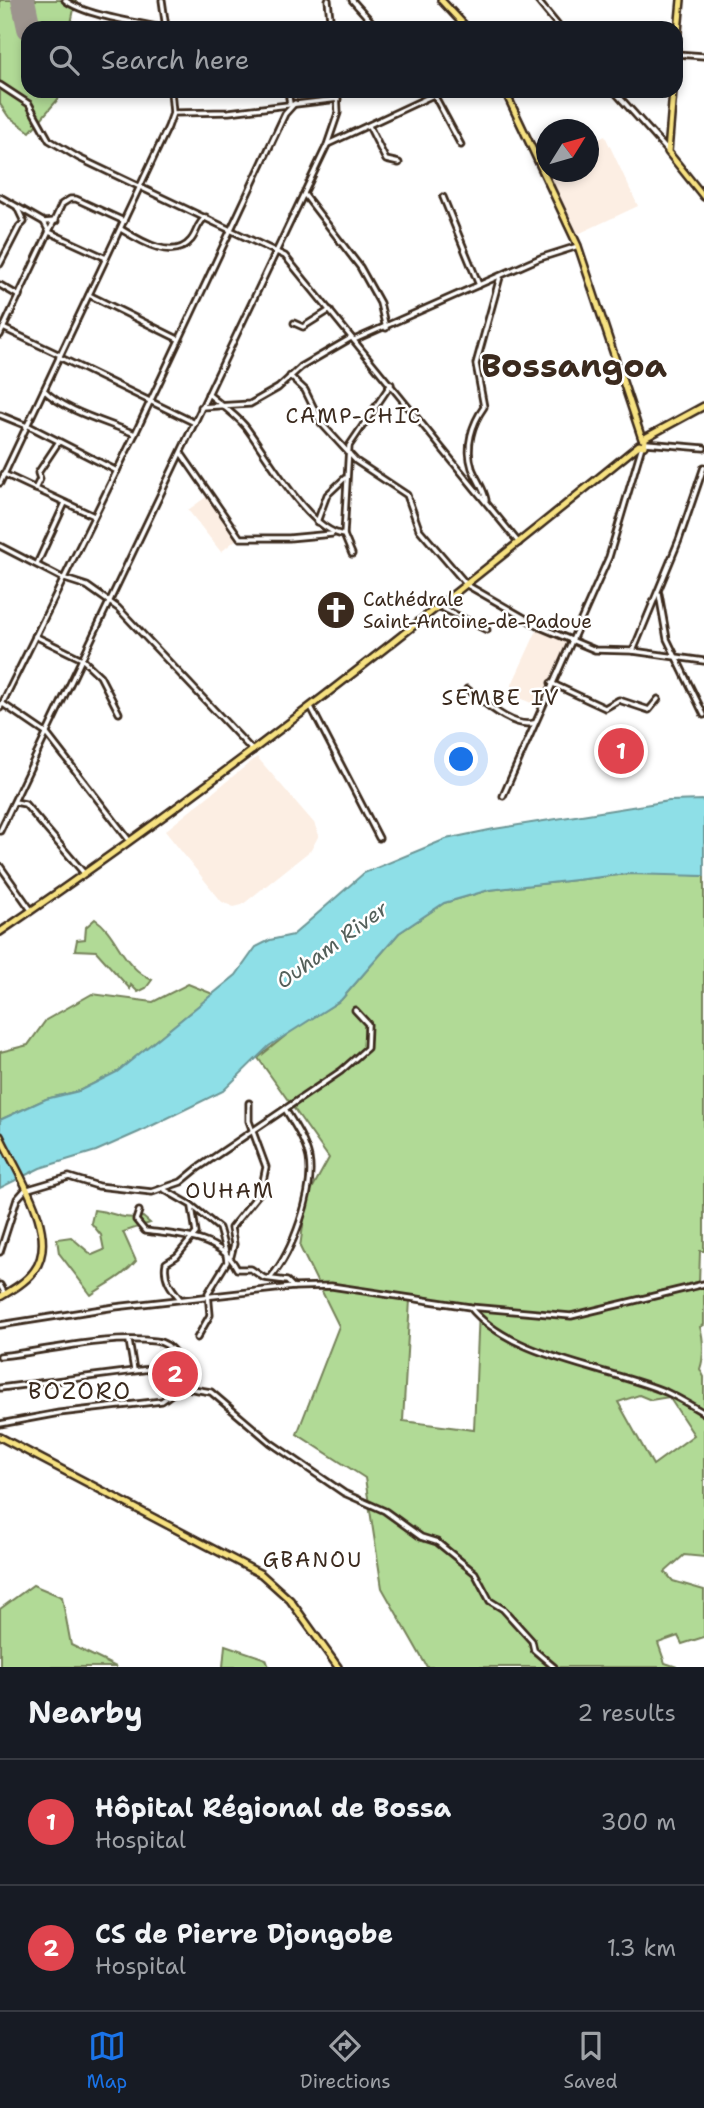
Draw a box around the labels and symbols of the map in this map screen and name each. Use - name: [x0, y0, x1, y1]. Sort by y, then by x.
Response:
- north arrow: [536, 119, 599, 182]
- district label: Bossangoa: [481, 343, 668, 388]
- district label: CAMP-CHIC: [286, 402, 422, 430]
- place label: Cathédrale Saint-Antoine-de-Padoue: [363, 587, 592, 634]
- church icon: Cathédrale Saint-Antoine-de-Padoue: [315, 589, 357, 631]
- district label: SEMBE IV: [442, 684, 560, 712]
- pin: 1: [598, 725, 644, 777]
- your location: [444, 742, 478, 776]
- water label: Ouham River: [270, 894, 395, 995]
- district label: OUHAM: [185, 1177, 275, 1205]
- pin: 2: [152, 1348, 198, 1400]
- district label: BOZORO: [28, 1376, 132, 1406]
- district label: GBANOU: [263, 1546, 363, 1574]

